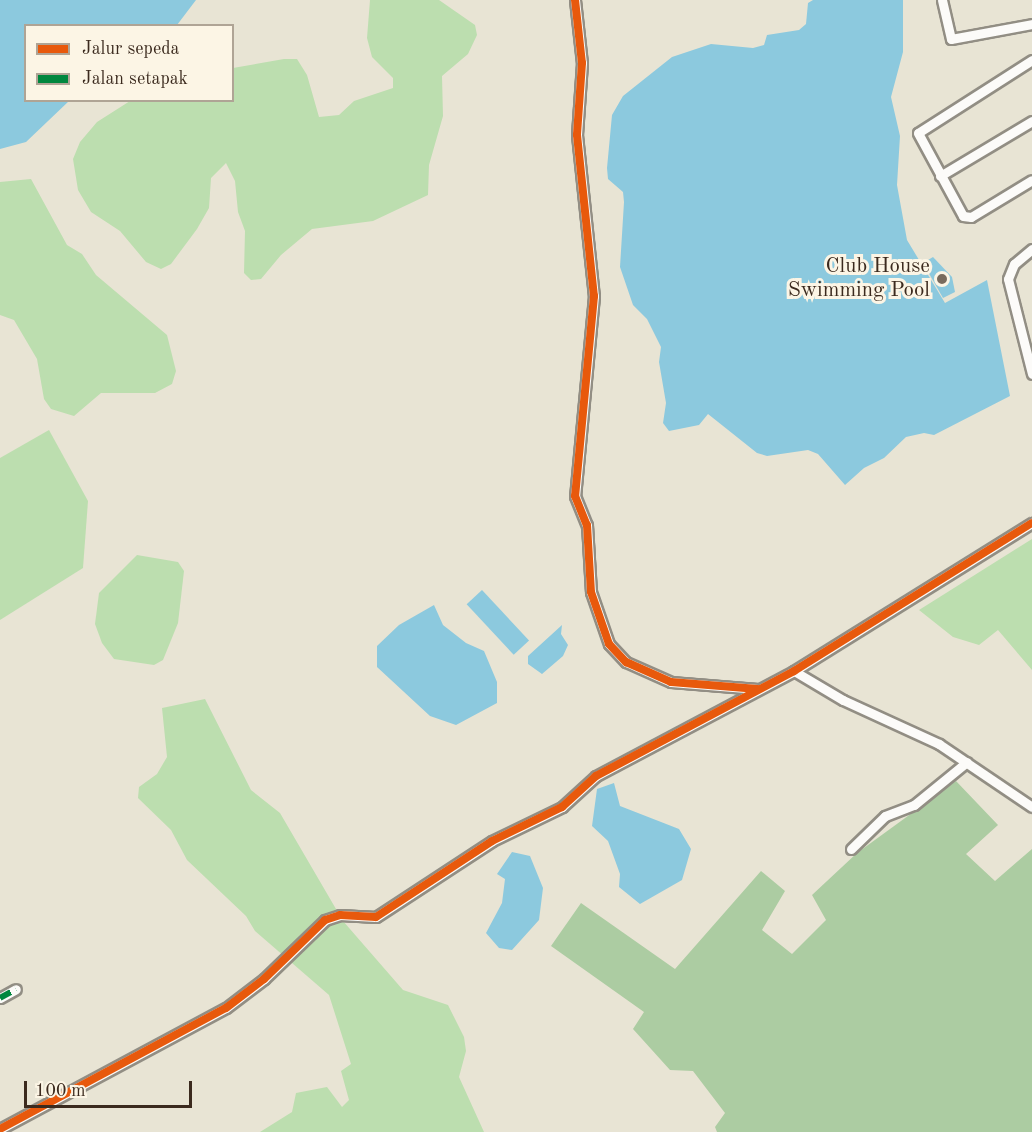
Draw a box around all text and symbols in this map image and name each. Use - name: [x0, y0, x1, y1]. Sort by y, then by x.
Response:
- legend: [24, 24, 234, 102]
- text: Jalur sepeda: [82, 40, 180, 58]
- text: Jalan setapak: [82, 70, 188, 88]
- place label: Club House Swimming Pool: [788, 254, 930, 304]
- marker: Club House Swimming Pool: [935, 272, 949, 286]
- scale bar: [27, 1069, 195, 1107]
- text: 100 m: [35, 1082, 86, 1100]

